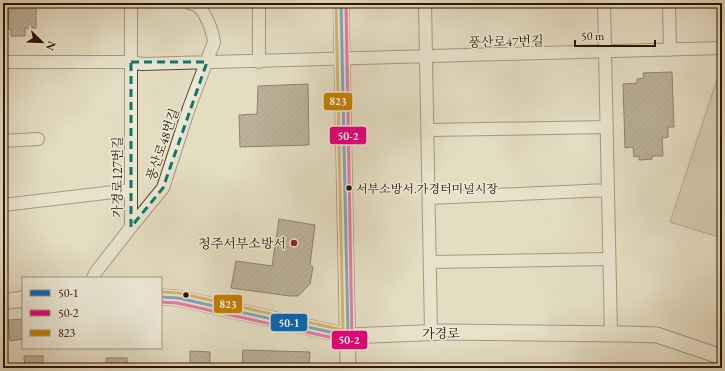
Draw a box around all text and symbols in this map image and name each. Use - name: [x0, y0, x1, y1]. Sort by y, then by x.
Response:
- north arrow: [22, 22, 62, 62]
- scale bar: [575, 22, 655, 48]
- text: 50 m: [581, 28, 605, 44]
- street label: 풍산로47번길: [468, 32, 544, 51]
- text: N: [43, 39, 59, 53]
- line badge: 823: [323, 92, 353, 111]
- text: 823: [329, 94, 347, 108]
- street label: 풍산로48번길: [142, 106, 183, 183]
- line badge: 50-2: [329, 126, 367, 145]
- text: 50-2: [338, 129, 359, 143]
- street label: 가경로127번길: [109, 136, 126, 218]
- place label: 서부소방서.가경터미널시장: [356, 181, 498, 197]
- marker: 서부소방서.가경터미널시장: [344, 183, 354, 193]
- place label: 청주서부소방서: [198, 235, 286, 252]
- marker: 청주서부소방서: [289, 238, 299, 248]
- legend: [22, 277, 162, 349]
- text: 50-1: [58, 285, 79, 301]
- unlabelled marker: [181, 290, 191, 300]
- line badge: 823: [213, 294, 243, 314]
- text: 823: [219, 297, 237, 311]
- text: 50-2: [58, 305, 79, 321]
- line badge: 50-1: [270, 313, 308, 332]
- text: 50-1: [279, 316, 300, 330]
- text: 823: [58, 325, 76, 341]
- street label: 가경로: [422, 325, 460, 342]
- line badge: 50-2: [331, 330, 368, 350]
- text: 50-2: [339, 333, 360, 347]

